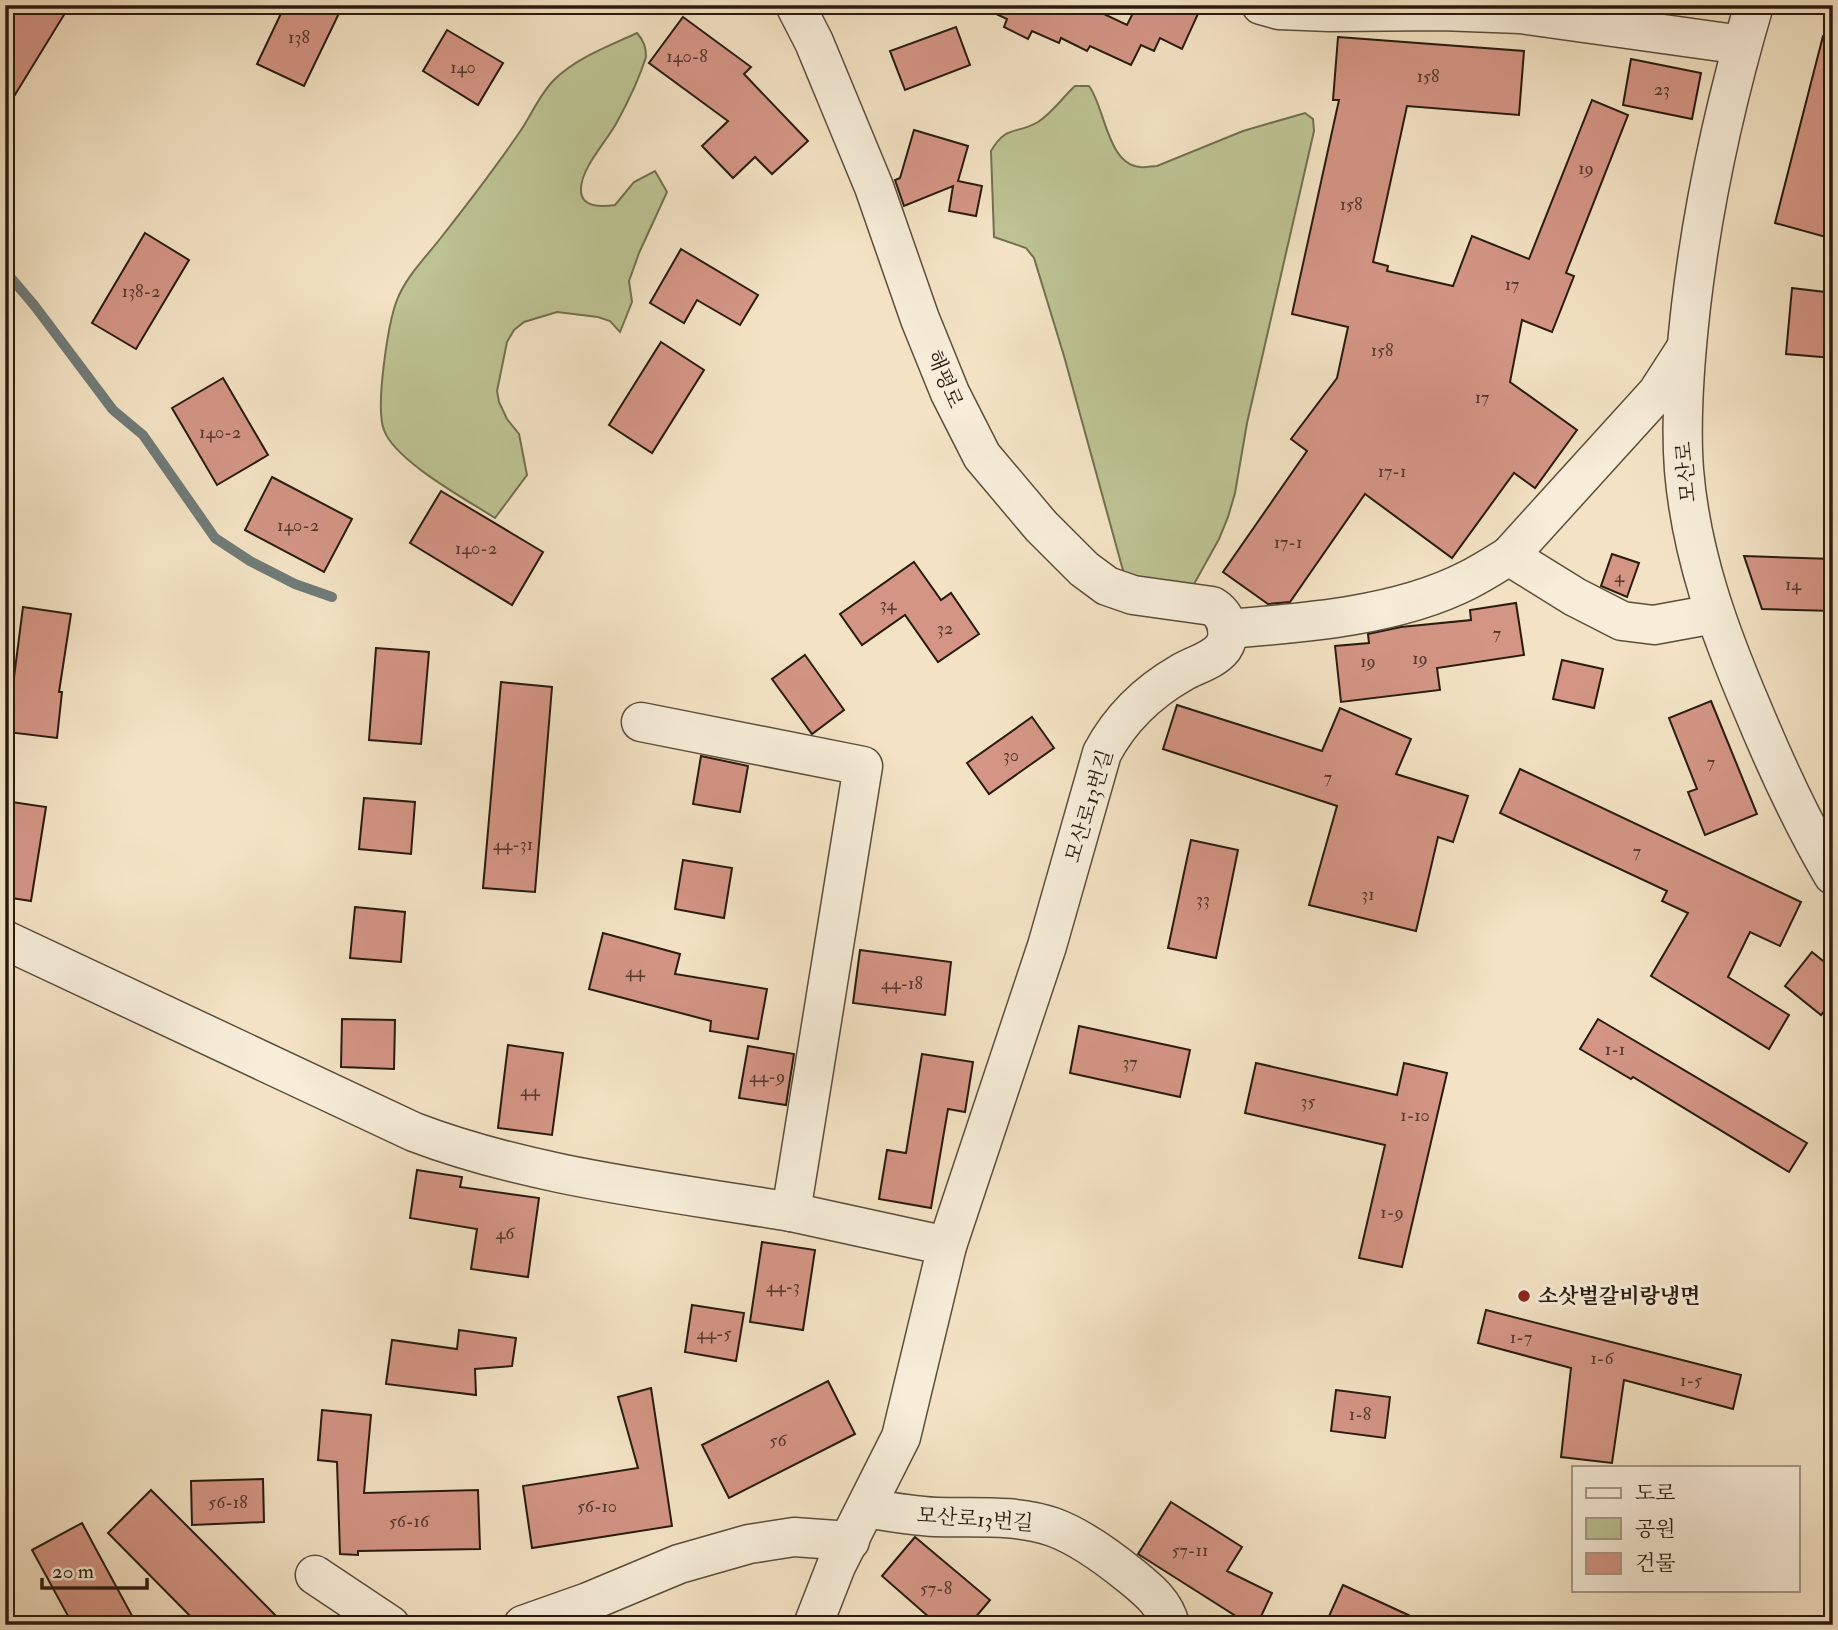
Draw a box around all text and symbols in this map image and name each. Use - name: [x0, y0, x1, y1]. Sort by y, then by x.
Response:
- house number: 138: [288, 26, 310, 49]
- house number: 140-8: [666, 45, 708, 68]
- house number: 140: [450, 56, 476, 79]
- house number: 158: [1417, 65, 1439, 88]
- house number: 23: [1654, 78, 1670, 101]
- house number: 19: [1578, 157, 1594, 180]
- house number: 158: [1340, 193, 1362, 216]
- house number: 17: [1505, 273, 1519, 296]
- house number: 138-2: [122, 280, 160, 303]
- house number: 158: [1371, 339, 1393, 362]
- street label: 해평로: [920, 346, 969, 412]
- house number: 17: [1475, 386, 1489, 409]
- house number: 140-2: [199, 421, 241, 444]
- street label: 모산로: [1670, 440, 1703, 503]
- house number: 17-1: [1378, 460, 1406, 483]
- house number: 140-2: [277, 514, 319, 537]
- house number: 17-1: [1274, 531, 1302, 554]
- house number: 140-2: [455, 537, 497, 560]
- house number: 4: [1614, 565, 1625, 588]
- house number: 14: [1785, 573, 1802, 596]
- house number: 34: [880, 593, 898, 616]
- house number: 32: [937, 617, 953, 640]
- house number: 7: [1493, 622, 1501, 645]
- house number: 19: [1412, 647, 1428, 670]
- house number: 19: [1360, 650, 1376, 673]
- house number: 30: [1003, 744, 1019, 767]
- street label: 모산로13번길: [1059, 746, 1119, 866]
- house number: 7: [1707, 751, 1715, 774]
- house number: 7: [1324, 766, 1332, 789]
- house number: 44-31: [493, 833, 533, 856]
- house number: 7: [1633, 840, 1641, 863]
- house number: 31: [1361, 883, 1375, 906]
- house number: 33: [1196, 888, 1210, 911]
- house number: 44: [625, 960, 646, 983]
- house number: 44-18: [881, 972, 923, 995]
- house number: 1-1: [1605, 1038, 1625, 1061]
- house number: 37: [1122, 1051, 1138, 1074]
- house number: 44-9: [749, 1065, 785, 1088]
- house number: 44: [520, 1079, 541, 1102]
- house number: 35: [1301, 1090, 1315, 1113]
- house number: 1-10: [1400, 1104, 1430, 1127]
- house number: 1-9: [1380, 1201, 1404, 1224]
- house number: 46: [496, 1222, 515, 1245]
- house number: 44-3: [766, 1275, 800, 1298]
- place label: 소삿벌갈비랑냉면: [1538, 1283, 1700, 1310]
- marker: 소삿벌갈비랑냉면: [1516, 1288, 1532, 1304]
- house number: 44-5: [697, 1322, 732, 1345]
- house number: 1-7: [1510, 1326, 1532, 1349]
- house number: 1-6: [1590, 1347, 1614, 1370]
- house number: 1-5: [1680, 1369, 1702, 1392]
- house number: 1-8: [1349, 1403, 1371, 1426]
- house number: 56: [770, 1429, 787, 1452]
- legend: [1572, 1466, 1800, 1592]
- text: 도로: [1635, 1480, 1676, 1507]
- house number: 56-18: [208, 1491, 248, 1514]
- house number: 56-10: [577, 1495, 617, 1518]
- street label: 모산로13번길: [916, 1502, 1034, 1537]
- house number: 56-16: [389, 1510, 430, 1533]
- text: 공원: [1635, 1516, 1676, 1543]
- house number: 57-11: [1172, 1539, 1208, 1562]
- scale bar: [42, 1546, 147, 1590]
- text: 건물: [1635, 1550, 1676, 1577]
- text: 20 m: [52, 1558, 94, 1585]
- house number: 57-8: [920, 1577, 952, 1600]

